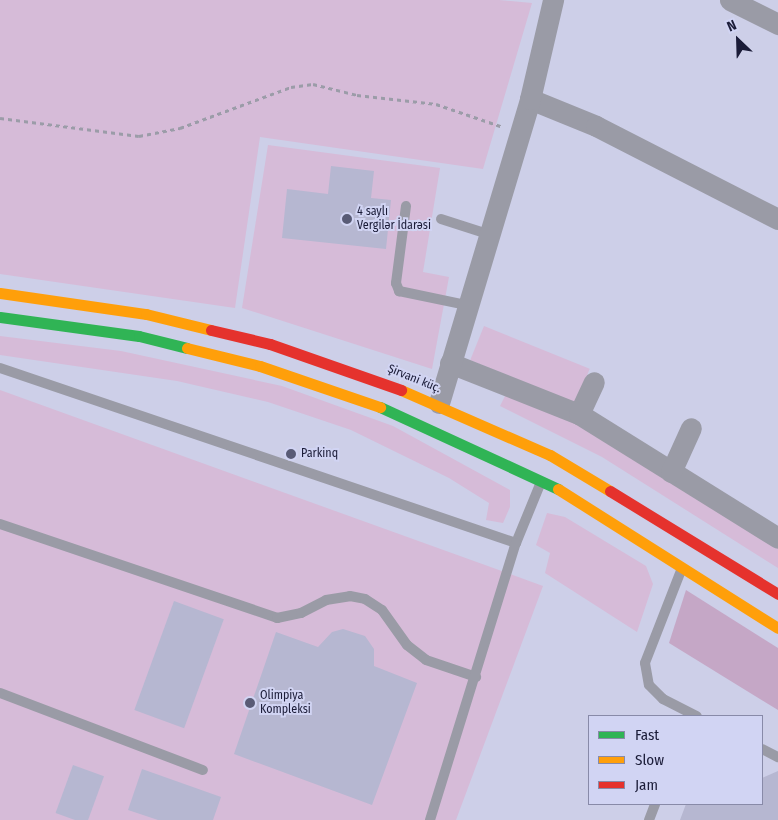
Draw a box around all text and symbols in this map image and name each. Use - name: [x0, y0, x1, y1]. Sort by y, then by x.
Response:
- north arrow: [713, 15, 763, 65]
- text: N: [724, 16, 739, 35]
- place label: 4 saylı Vergilər İdarəsi: [357, 205, 431, 233]
- marker: 4 saylı Vergilər İdarəsi: [341, 213, 353, 225]
- street label: Şirvani küç.: [385, 362, 443, 396]
- place label: Parkinq: [301, 447, 338, 461]
- marker: Parkinq: [285, 448, 297, 460]
- place label: Olimpiya Kompleksi: [260, 689, 311, 717]
- marker: Olimpiya Kompleksi: [244, 697, 256, 709]
- legend: [588, 715, 763, 805]
- text: Fast: [635, 726, 659, 744]
- text: Slow: [635, 751, 664, 769]
- text: Jam: [635, 776, 658, 794]

